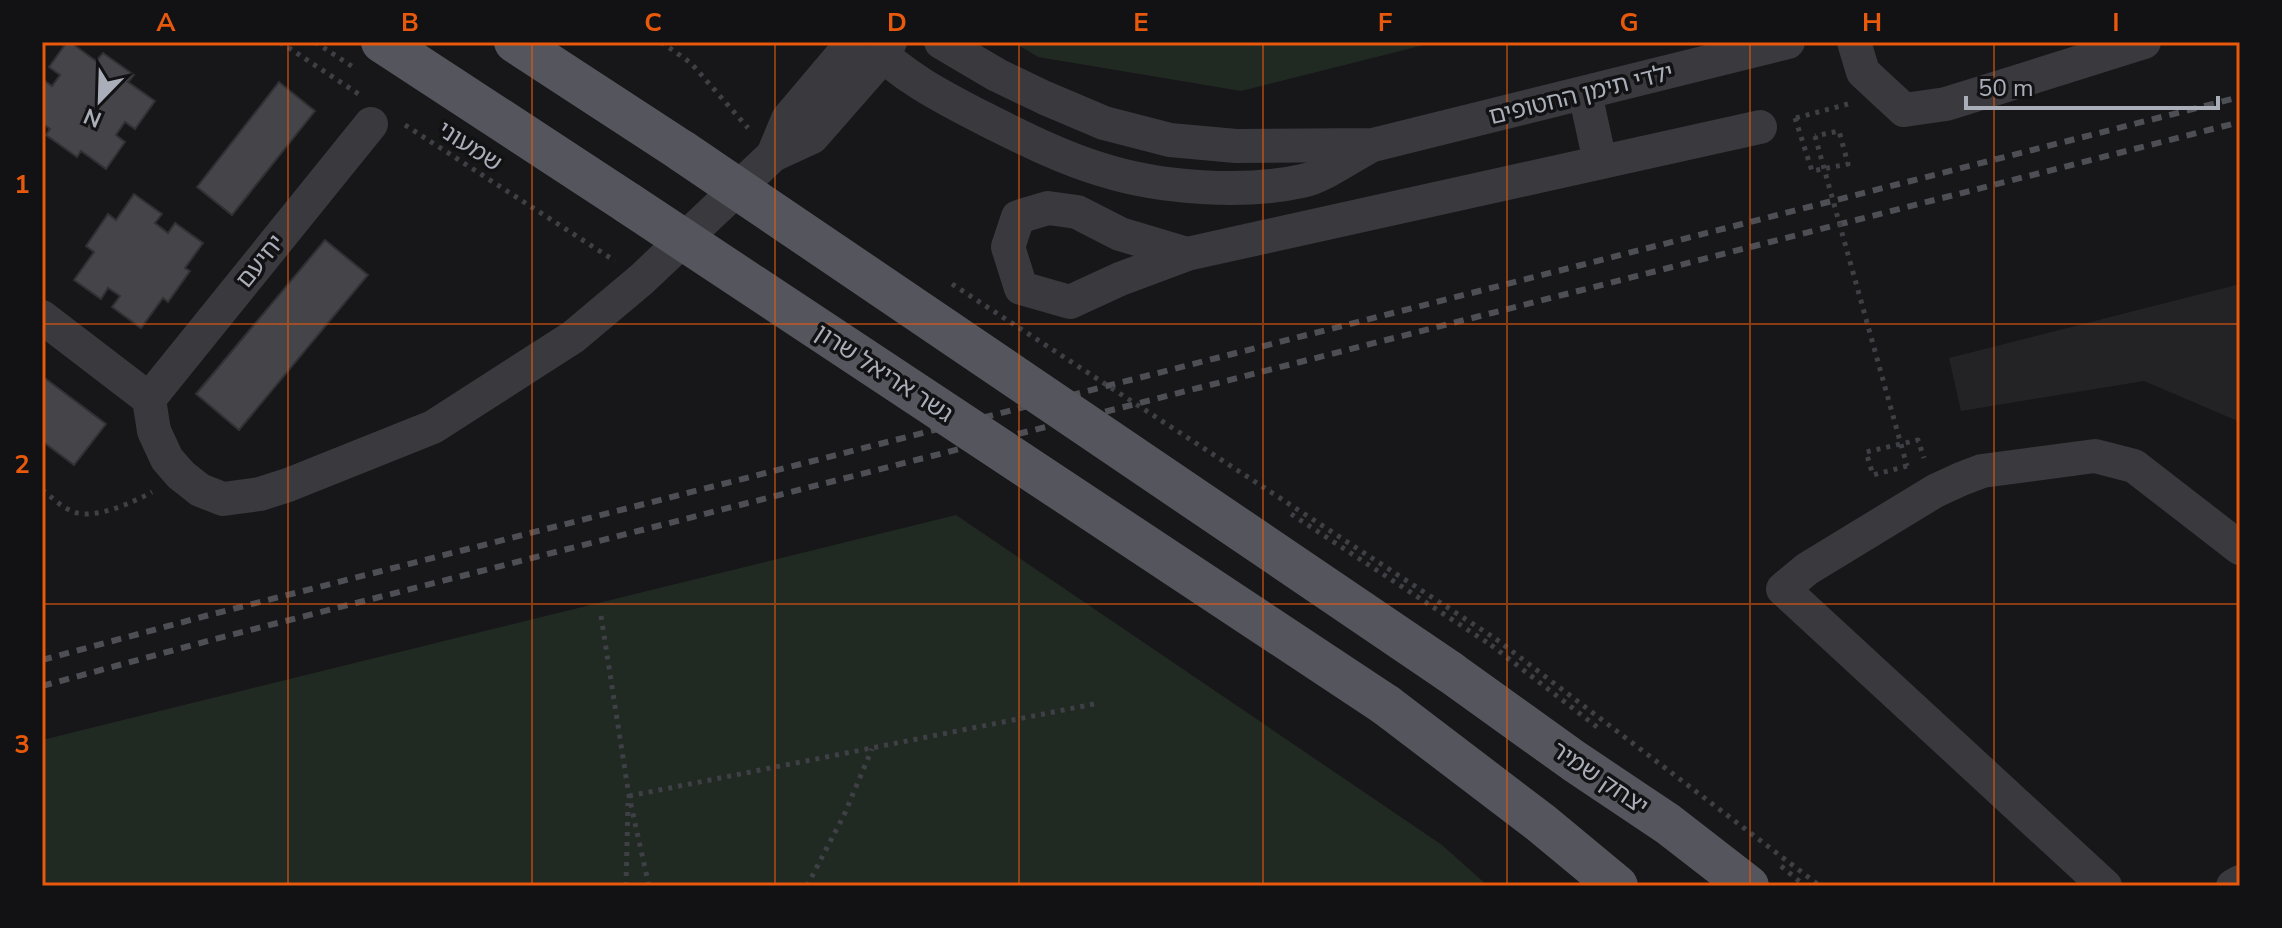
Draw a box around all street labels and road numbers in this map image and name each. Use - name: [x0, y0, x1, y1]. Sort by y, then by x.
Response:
- street label: ילדי תימן החטופים: [1485, 56, 1677, 132]
- street label: שמעוני: [432, 113, 508, 179]
- street label: יחיעם: [229, 227, 291, 295]
- street label: גשר אריאל שרון: [809, 316, 959, 430]
- street label: יצחק שמיר: [1545, 734, 1655, 822]

